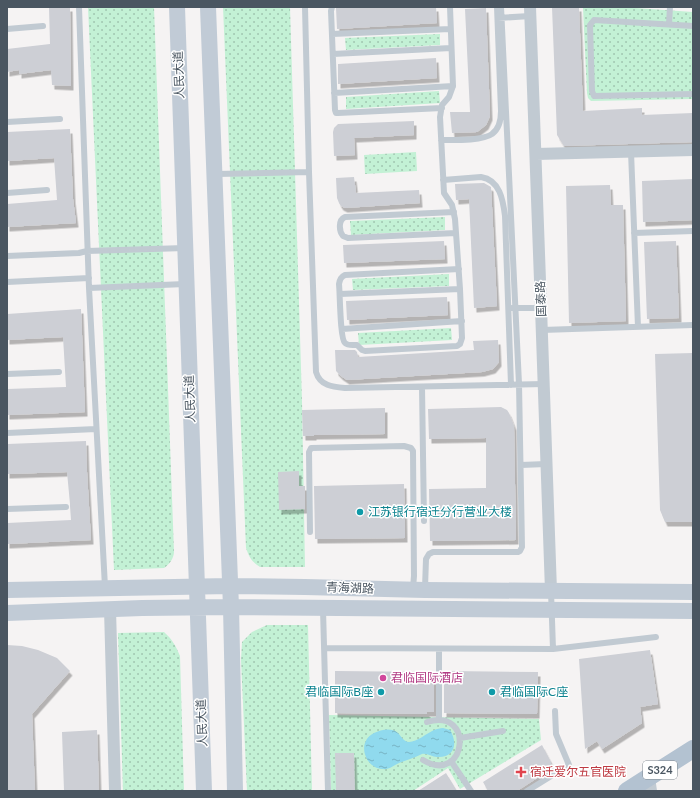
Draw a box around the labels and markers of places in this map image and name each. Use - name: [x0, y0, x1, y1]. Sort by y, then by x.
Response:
- place label: 江苏银行宿迁分行营业大楼: [368, 504, 512, 519]
- marker: 江苏银行宿迁分行营业大楼: [355, 507, 365, 517]
- place label: 君临国际酒店: [391, 670, 463, 685]
- marker: 君临国际酒店: [378, 673, 388, 683]
- place label: 君临国际B座: [305, 684, 373, 699]
- place label: 君临国际C座: [500, 684, 568, 699]
- marker: 君临国际B座: [376, 687, 386, 697]
- marker: 君临国际C座: [487, 687, 497, 697]
- place label: 宿迁爱尔五官医院: [530, 764, 626, 779]
- marker: 宿迁爱尔五官医院: [515, 766, 527, 778]

